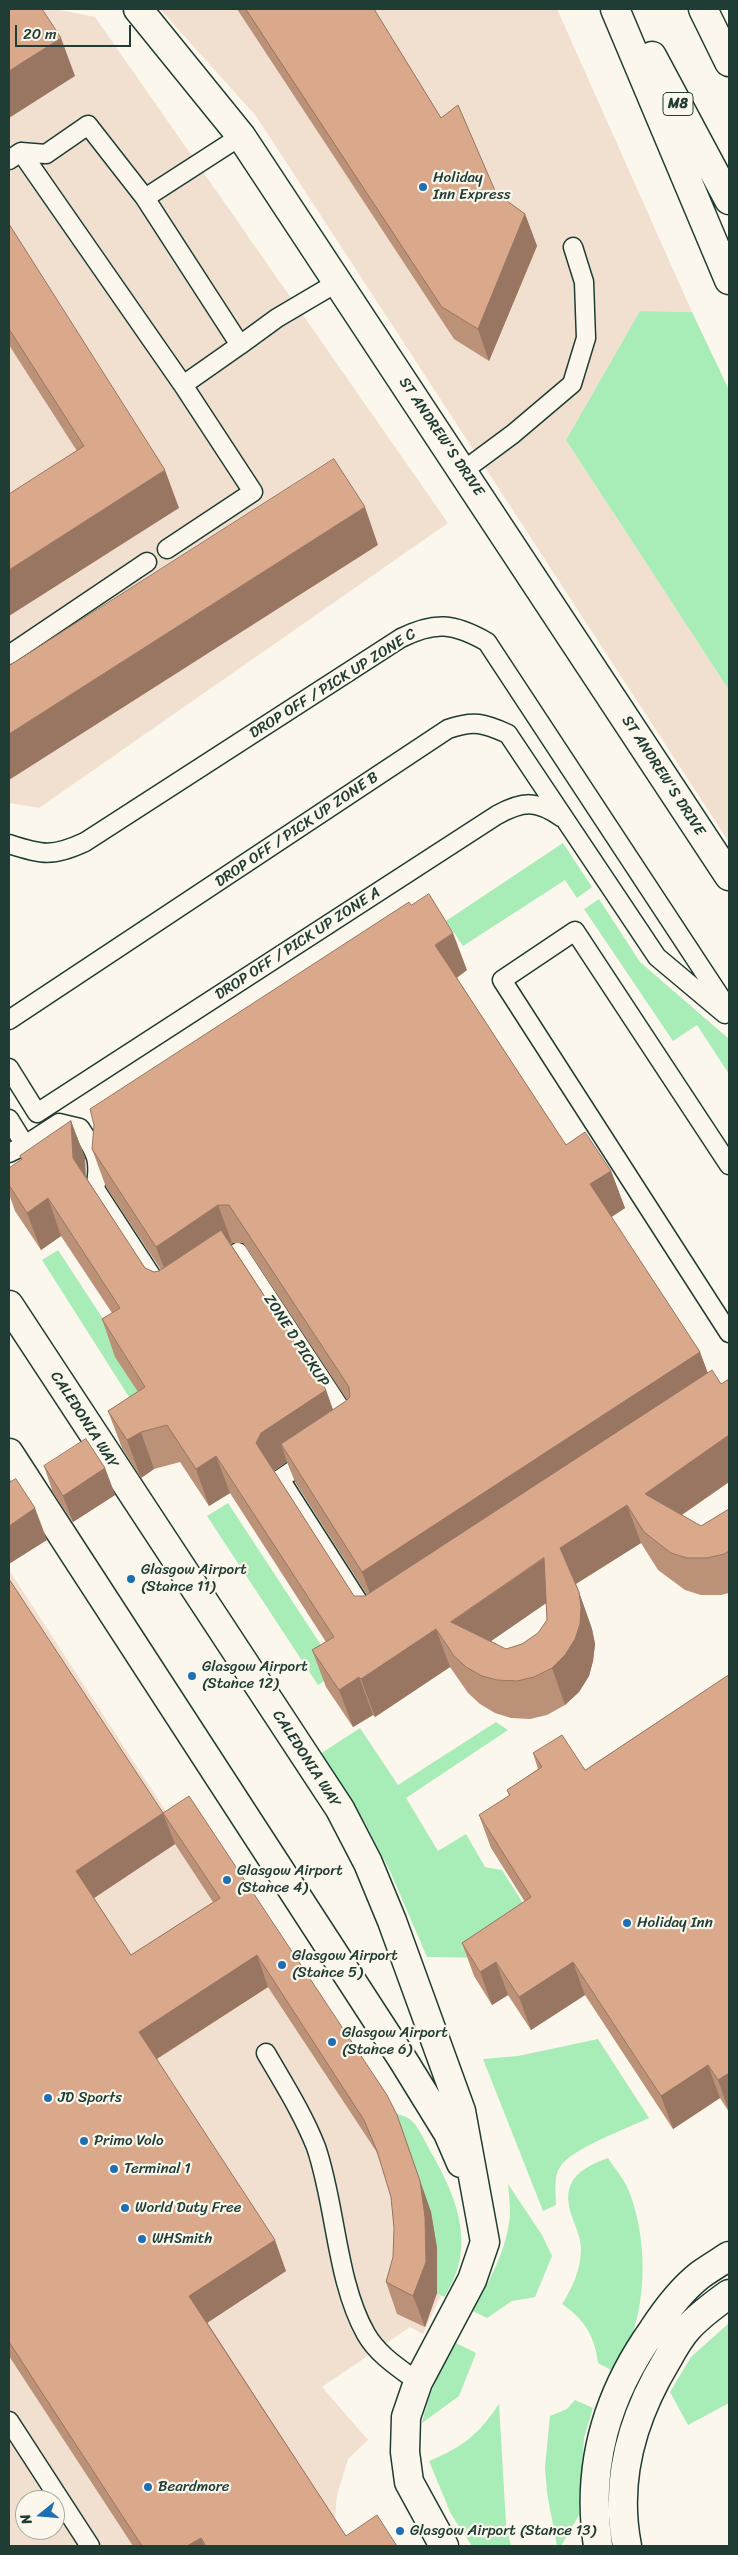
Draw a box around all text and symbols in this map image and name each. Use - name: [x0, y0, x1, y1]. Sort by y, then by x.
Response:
- scale bar: [18, 15, 134, 47]
- text: 20 m: [23, 21, 57, 47]
- road number: M8: [663, 92, 693, 116]
- place label: Holiday Inn Express: [433, 169, 511, 204]
- marker: Holiday Inn Express: [417, 181, 429, 193]
- street label: ST ANDREW'S DRIVE: [395, 374, 487, 500]
- street label: DROP OFF / PICK UP ZONE C: [247, 625, 419, 743]
- street label: ST ANDREW'S DRIVE: [617, 713, 709, 839]
- street label: DROP OFF / PICK UP ZONE B: [212, 769, 382, 891]
- street label: DROP OFF / PICK UP ZONE A: [212, 884, 384, 1004]
- street label: ZONE D PICKUP: [259, 1291, 333, 1391]
- street label: CALEDONIA WAY: [46, 1368, 122, 1472]
- place label: Glasgow Airport (Stance 11): [141, 1561, 247, 1596]
- marker: Glasgow Airport (Stance 11): [125, 1573, 137, 1585]
- place label: Glasgow Airport (Stance 12): [202, 1658, 308, 1693]
- marker: Glasgow Airport (Stance 12): [186, 1670, 198, 1682]
- street label: CALEDONIA WAY: [268, 1707, 344, 1811]
- place label: Glasgow Airport (Stance 4): [237, 1862, 343, 1897]
- marker: Glasgow Airport (Stance 4): [221, 1874, 233, 1886]
- place label: Holiday Inn: [637, 1914, 713, 1932]
- marker: Holiday Inn: [621, 1917, 633, 1929]
- place label: Glasgow Airport (Stance 5): [292, 1947, 398, 1982]
- marker: Glasgow Airport (Stance 5): [276, 1959, 288, 1971]
- place label: Glasgow Airport (Stance 6): [342, 2024, 448, 2059]
- marker: Glasgow Airport (Stance 6): [326, 2036, 338, 2048]
- place label: JD Sports: [58, 2089, 122, 2107]
- marker: JD Sports: [42, 2092, 54, 2104]
- place label: Primo Volo: [94, 2132, 164, 2150]
- marker: Primo Volo: [78, 2135, 90, 2147]
- place label: Terminal 1: [124, 2160, 191, 2178]
- marker: Terminal 1: [108, 2163, 120, 2175]
- place label: World Duty Free: [135, 2199, 241, 2217]
- marker: World Duty Free: [119, 2202, 131, 2214]
- place label: WHSmith: [152, 2230, 212, 2248]
- marker: WHSmith: [136, 2233, 148, 2245]
- place label: Beardmore: [158, 2478, 230, 2496]
- marker: Beardmore: [142, 2481, 154, 2493]
- north arrow: [15, 2490, 65, 2540]
- text: N: [13, 2511, 40, 2528]
- place label: Glasgow Airport (Stance 13): [410, 2522, 596, 2540]
- marker: Glasgow Airport (Stance 13): [394, 2525, 406, 2537]

